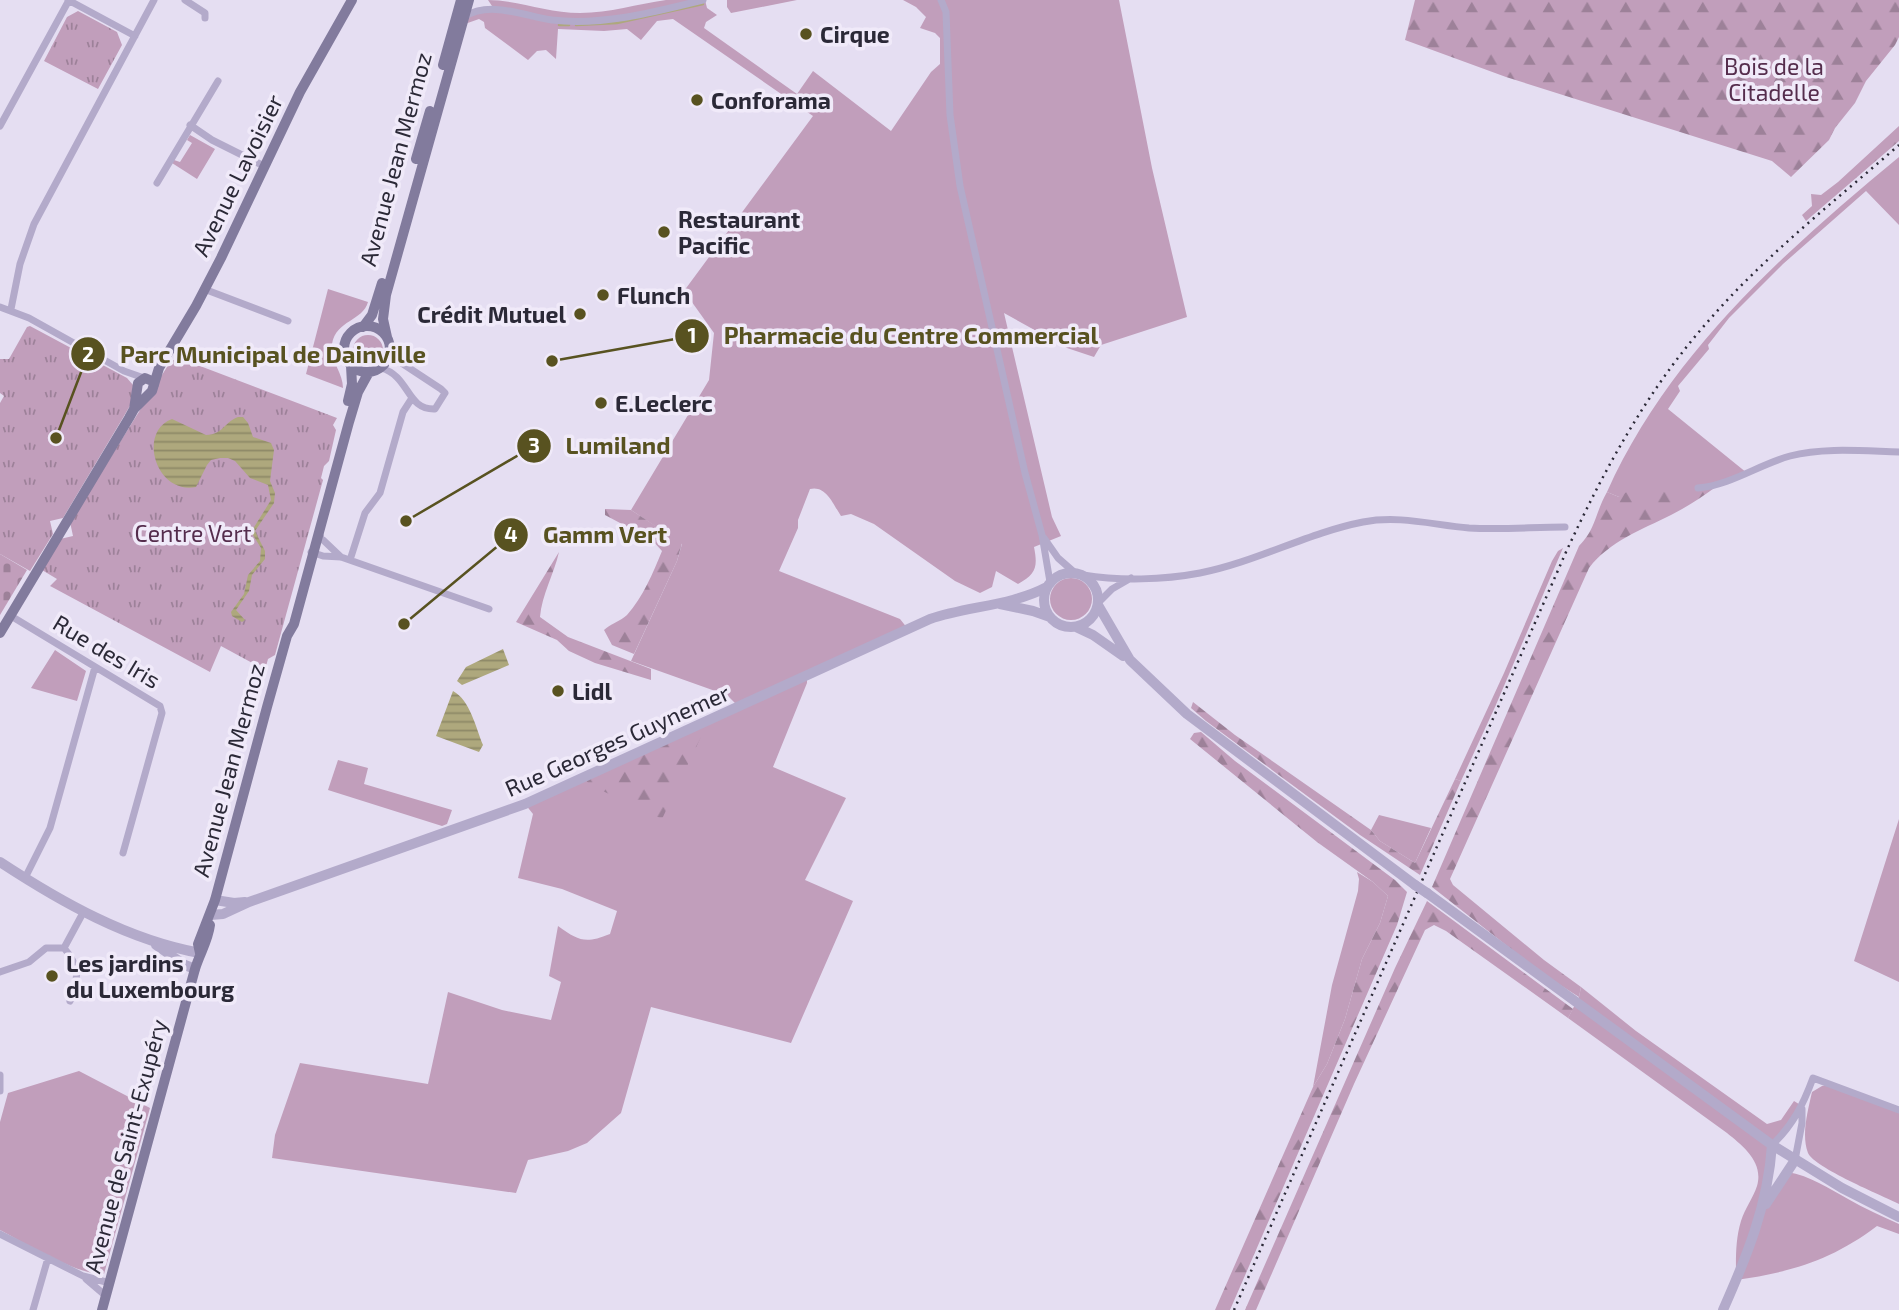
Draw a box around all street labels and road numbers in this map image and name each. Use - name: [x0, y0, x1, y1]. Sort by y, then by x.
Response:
- street label: Avenue Jean Mermoz: [353, 49, 437, 269]
- street label: Avenue Lavoisier: [186, 90, 288, 260]
- street label: Rue des Iris: [48, 608, 166, 694]
- street label: Avenue Jean Mermoz: [186, 660, 270, 880]
- street label: Rue Georges Guynemer: [500, 678, 734, 802]
- street label: Avenue de Saint-Exupéry: [78, 1016, 172, 1276]

